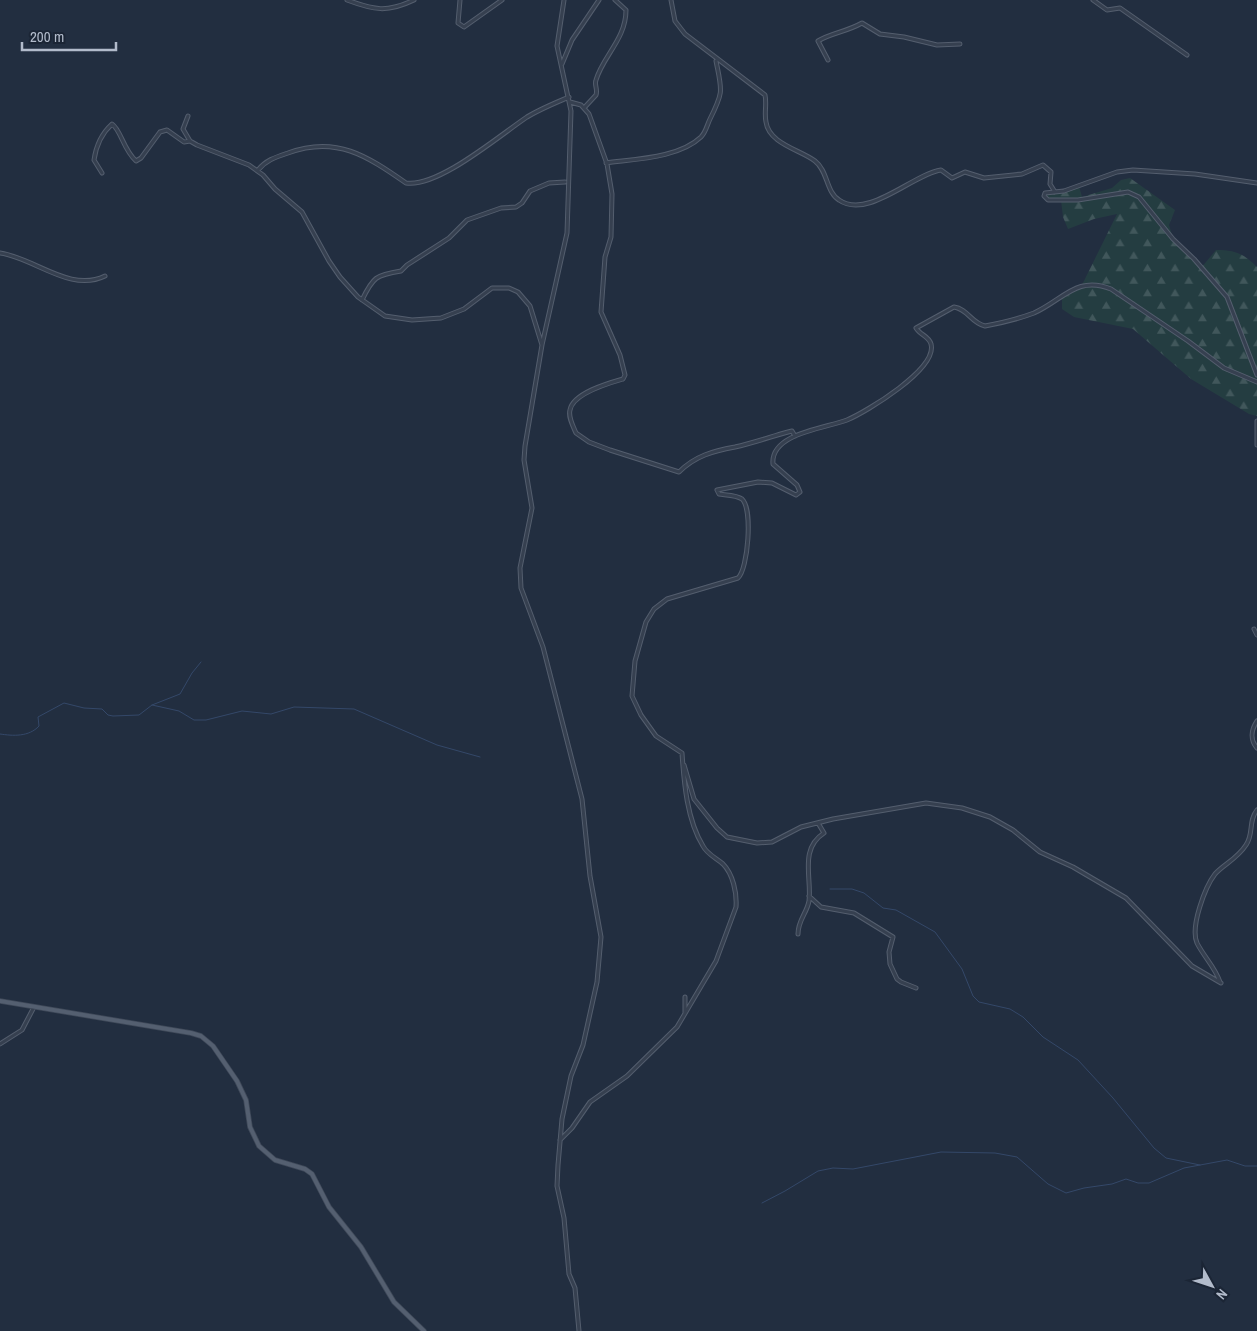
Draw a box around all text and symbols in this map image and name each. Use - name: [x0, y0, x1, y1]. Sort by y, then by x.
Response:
- scale bar: [22, 20, 116, 52]
- text: 200 m: [30, 26, 64, 47]
- north arrow: [1187, 1261, 1237, 1311]
- text: N: [1212, 1285, 1232, 1303]

